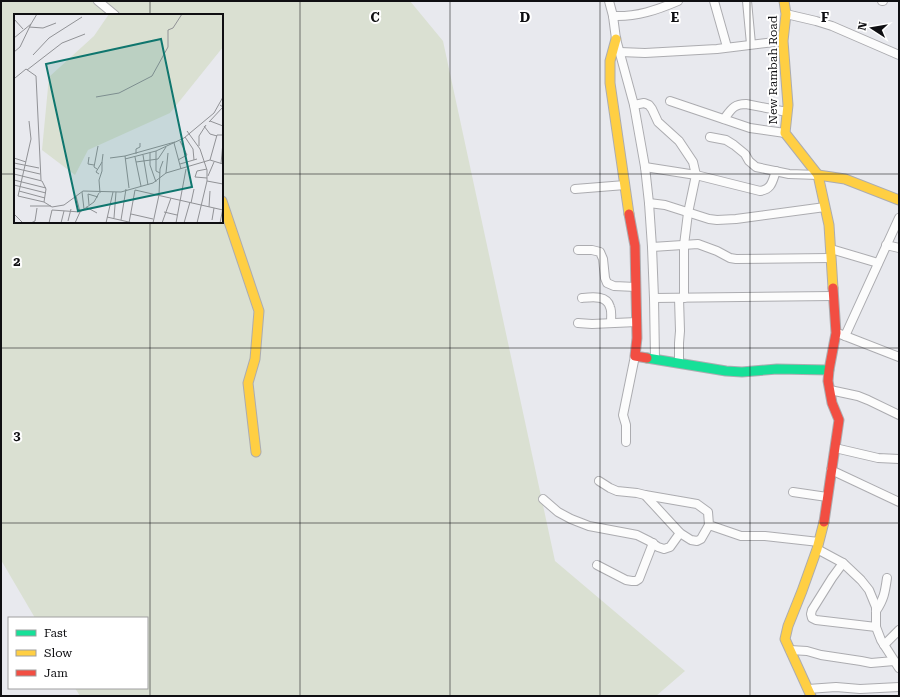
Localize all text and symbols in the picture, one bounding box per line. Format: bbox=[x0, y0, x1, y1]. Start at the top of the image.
north arrow bbox=[852, 8, 892, 48]
text: C bbox=[370, 10, 380, 25]
text: D bbox=[520, 10, 530, 25]
text: E bbox=[671, 10, 679, 25]
text: F bbox=[821, 10, 829, 25]
inset map bbox=[14, 14, 223, 223]
street label: New Rambah Road bbox=[766, 15, 780, 124]
text: N bbox=[855, 20, 870, 32]
text: 2 bbox=[13, 254, 21, 269]
text: 3 bbox=[13, 428, 21, 443]
legend bbox=[8, 617, 148, 689]
text: Fast bbox=[44, 626, 68, 640]
text: Slow bbox=[44, 646, 72, 660]
text: Jam bbox=[44, 666, 68, 680]

